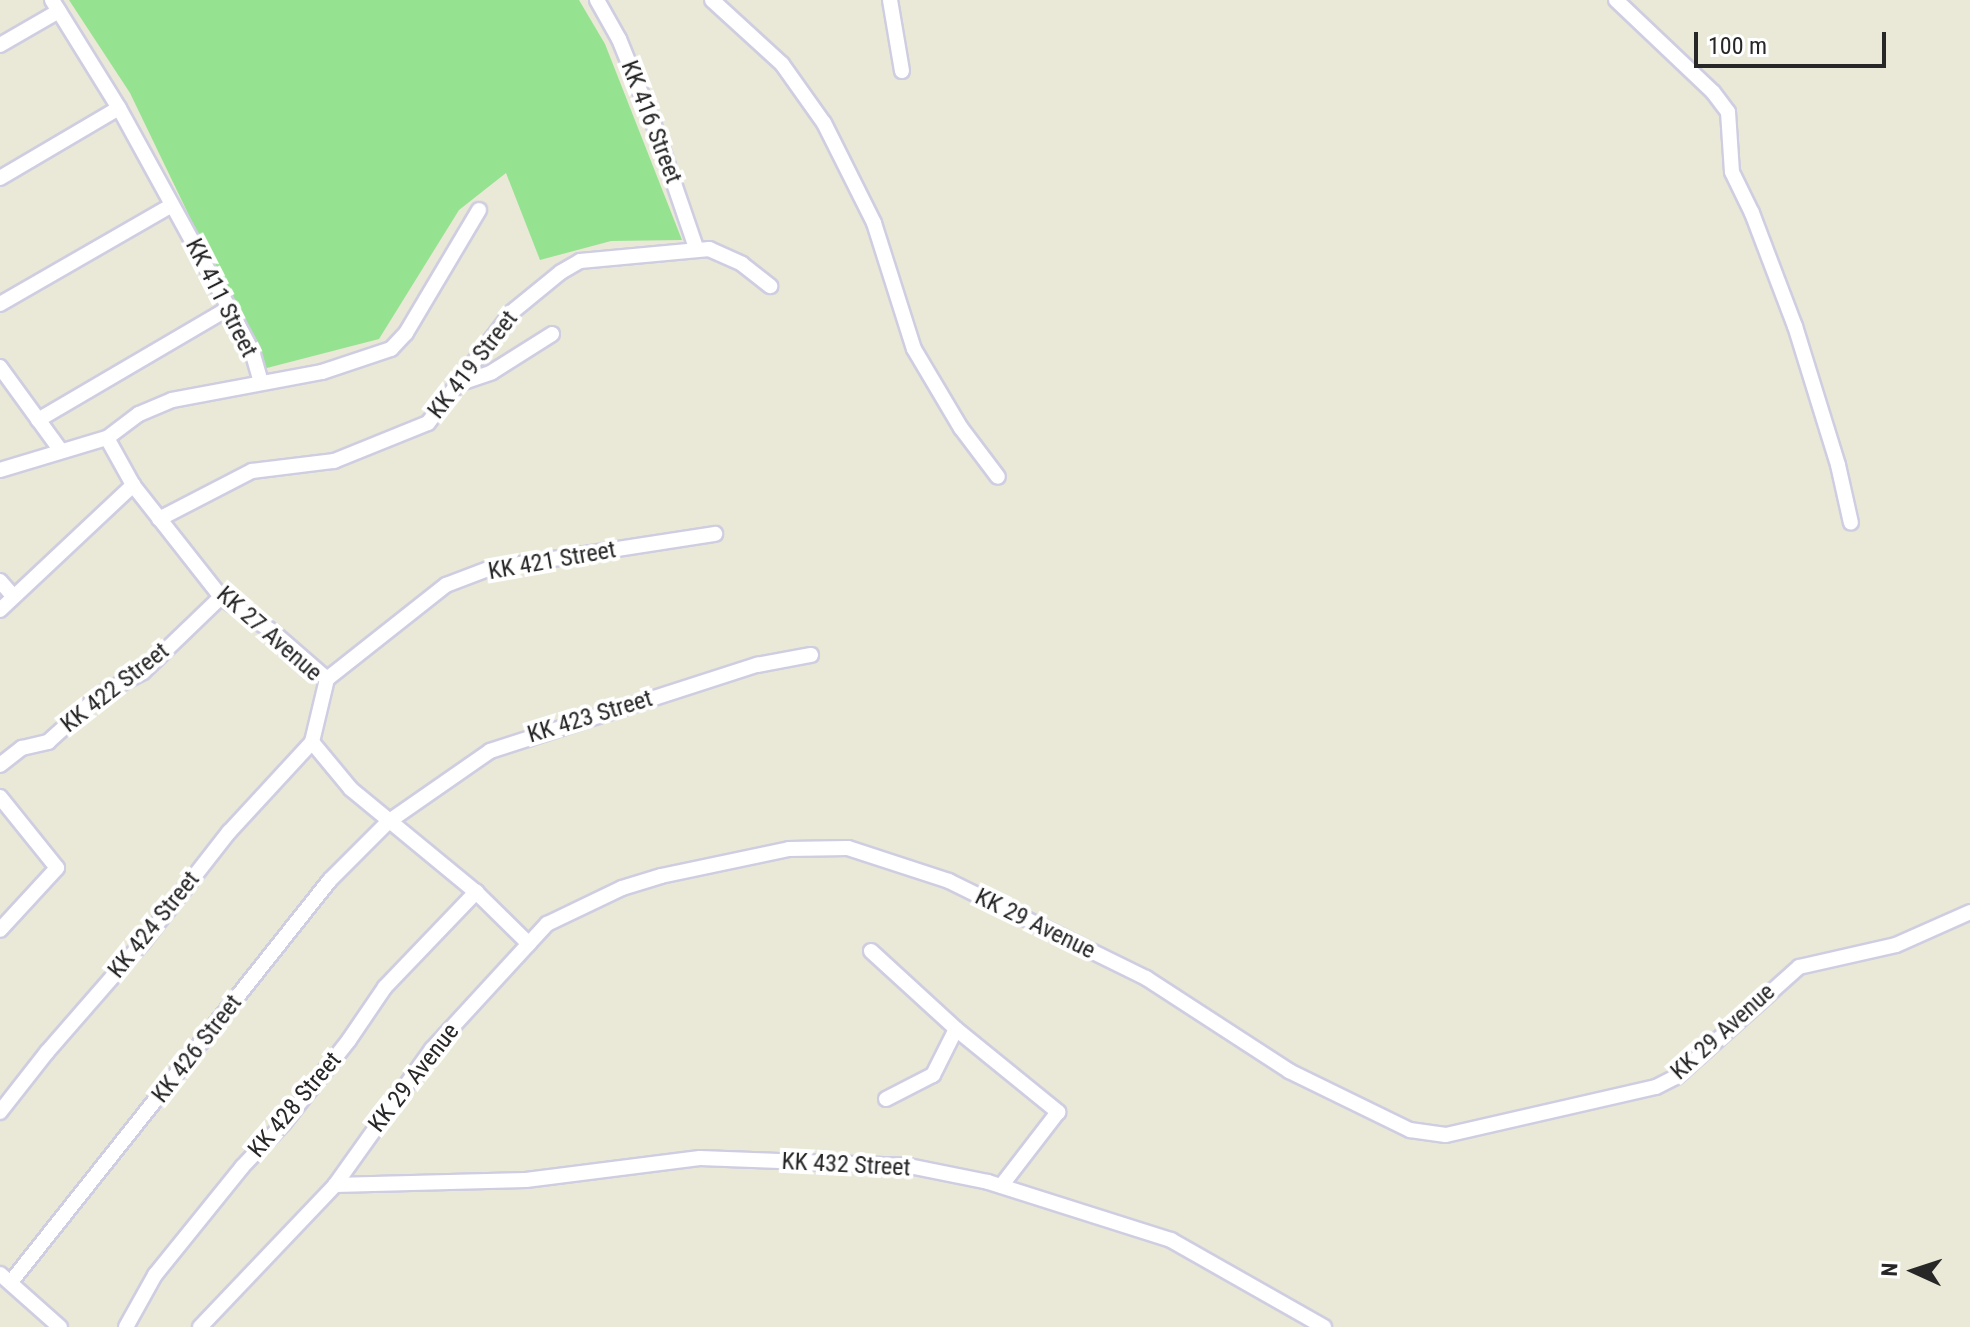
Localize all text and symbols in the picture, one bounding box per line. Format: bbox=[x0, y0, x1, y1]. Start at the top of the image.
scale bar bbox=[1698, 16, 1890, 66]
text: 100 m bbox=[1708, 32, 1767, 60]
street label: KK 416 Street bbox=[614, 57, 688, 187]
street label: KK 411 Street bbox=[179, 234, 263, 362]
street label: KK 419 Street bbox=[422, 305, 524, 425]
street label: KK 421 Street bbox=[486, 536, 618, 586]
street label: KK 27 Avenue bbox=[211, 580, 327, 688]
street label: KK 422 Street bbox=[55, 637, 175, 739]
street label: KK 423 Street bbox=[524, 684, 656, 750]
street label: KK 424 Street bbox=[102, 866, 206, 984]
street label: KK 29 Avenue bbox=[970, 883, 1100, 965]
street label: KK 29 Avenue bbox=[1665, 978, 1781, 1086]
street label: KK 426 Street bbox=[146, 989, 248, 1109]
street label: KK 29 Avenue bbox=[363, 1018, 465, 1138]
street label: KK 428 Street bbox=[243, 1046, 347, 1164]
street label: KK 432 Street bbox=[781, 1147, 911, 1183]
north arrow bbox=[1874, 1231, 1954, 1311]
text: N bbox=[1877, 1262, 1902, 1277]

